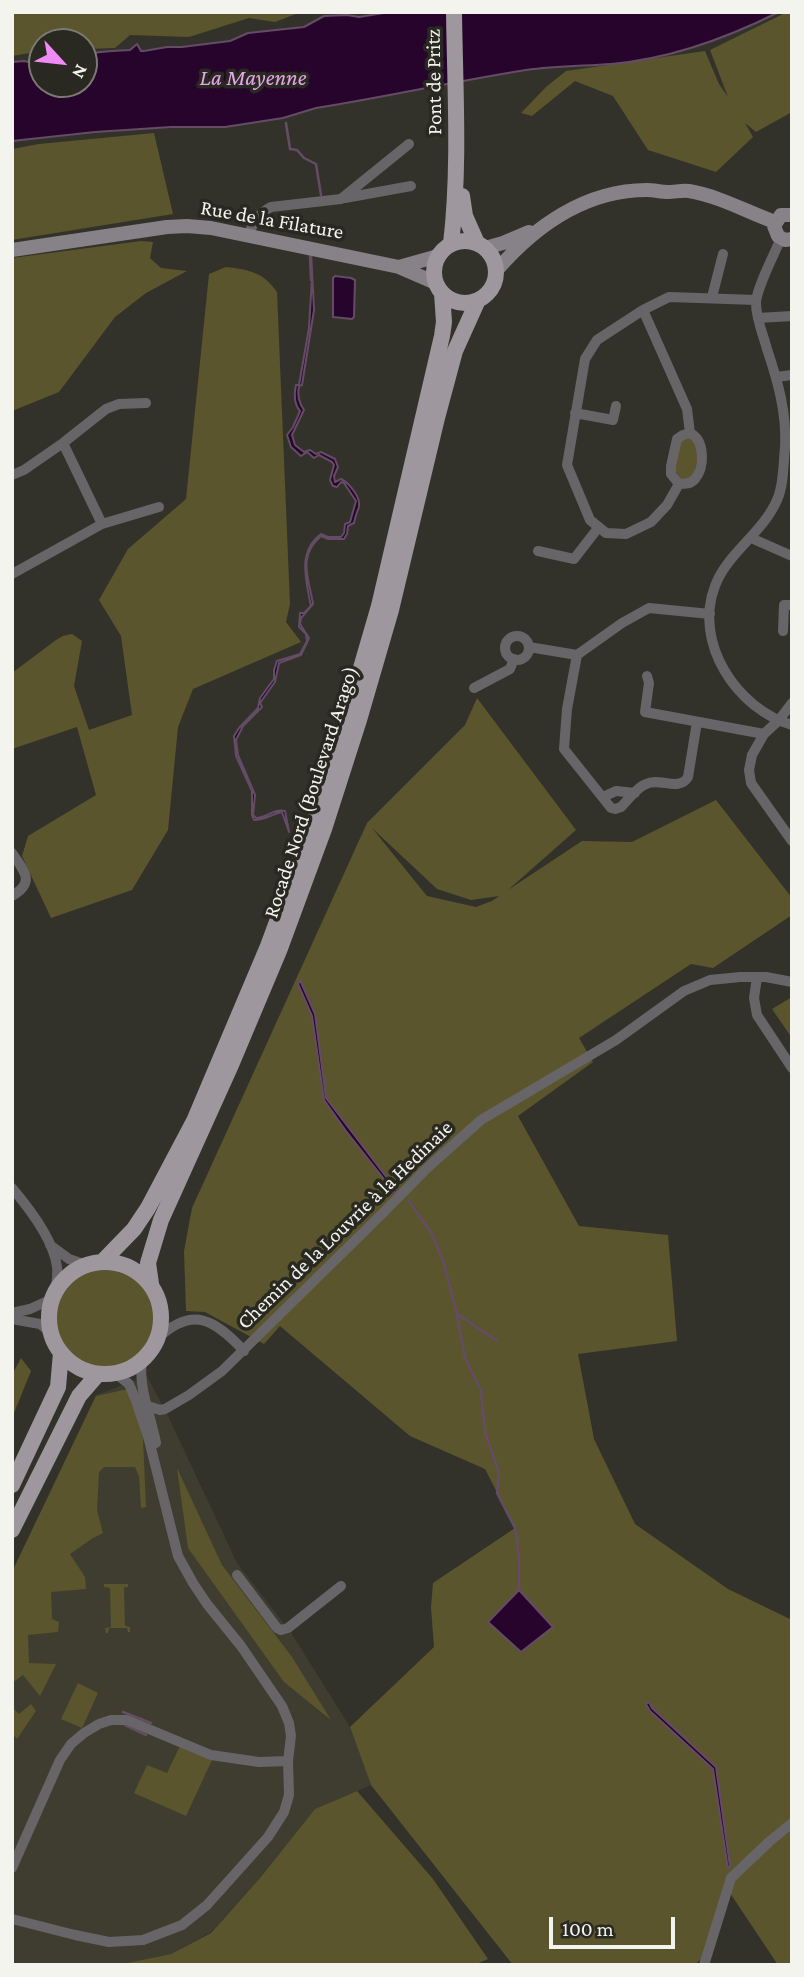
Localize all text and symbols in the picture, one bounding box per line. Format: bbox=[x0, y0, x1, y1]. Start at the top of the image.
north arrow bbox=[28, 28, 98, 98]
street label: Pont de Pritz bbox=[420, 29, 448, 135]
text: N bbox=[68, 61, 93, 82]
water label: La Mayenne bbox=[200, 64, 306, 92]
street label: Rue de la Filature bbox=[199, 195, 345, 245]
street label: Rocade Nord (Boulevard Arago) bbox=[258, 663, 364, 921]
street label: Chemin de la Louvrie à la Hedinaie bbox=[232, 1115, 458, 1335]
scale bar bbox=[552, 1904, 678, 1948]
text: 100 m bbox=[562, 1917, 614, 1941]

